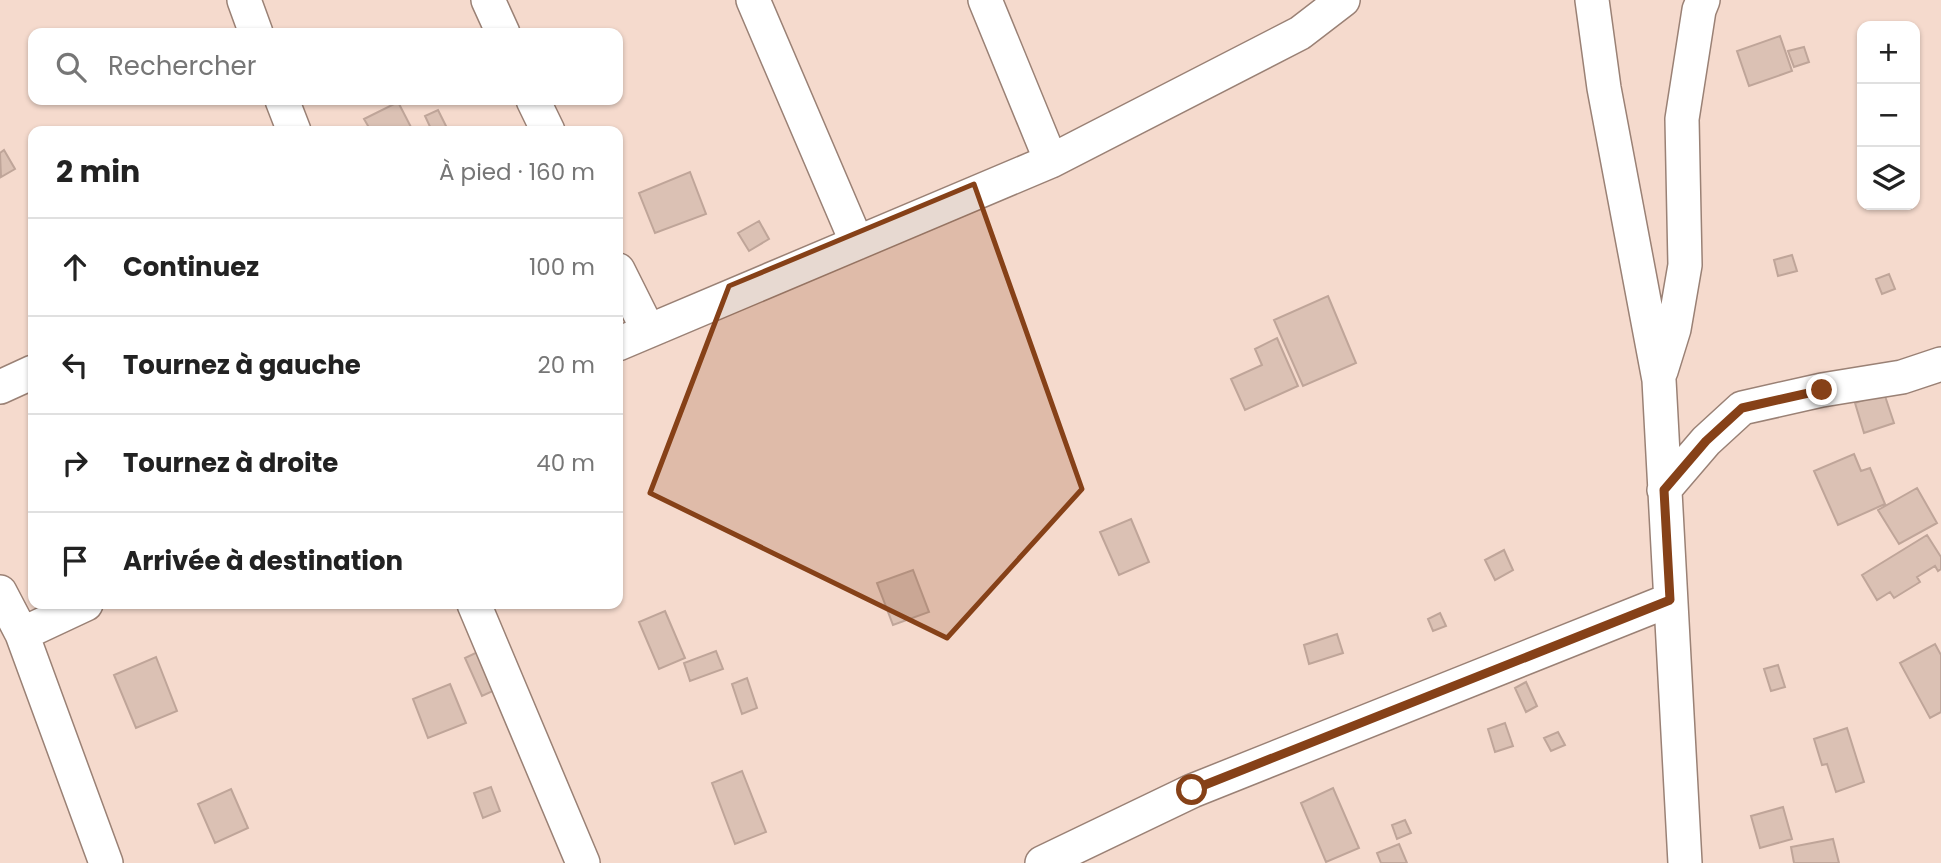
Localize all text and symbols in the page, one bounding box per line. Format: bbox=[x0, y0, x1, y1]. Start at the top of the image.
map controls bbox=[1857, 21, 1920, 210]
button: + bbox=[1857, 21, 1920, 84]
search box bbox=[28, 28, 623, 105]
icon: search bbox=[52, 48, 90, 86]
text: Rechercher bbox=[108, 48, 256, 84]
button: − bbox=[1857, 84, 1920, 147]
button: layers bbox=[1857, 147, 1920, 210]
text: 2 min bbox=[56, 150, 140, 193]
text: À pied · 160 m bbox=[439, 156, 595, 188]
icon: ahead bbox=[56, 248, 94, 286]
text: Continuez bbox=[123, 249, 259, 285]
text: 100 m bbox=[529, 251, 595, 283]
icon: left bbox=[56, 346, 94, 384]
text: Tournez à gauche bbox=[123, 347, 361, 383]
text: 20 m bbox=[537, 349, 595, 381]
route end bbox=[1806, 374, 1837, 405]
icon: right bbox=[56, 444, 94, 482]
text: Tournez à droite bbox=[123, 445, 338, 481]
text: 40 m bbox=[536, 447, 595, 479]
icon: arrive bbox=[56, 542, 94, 580]
text: Arrivée à destination bbox=[123, 543, 403, 579]
route start bbox=[1176, 774, 1207, 805]

